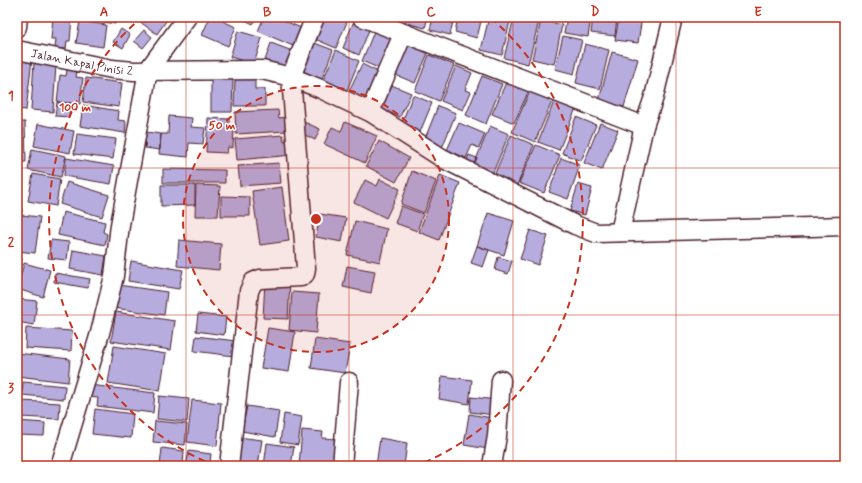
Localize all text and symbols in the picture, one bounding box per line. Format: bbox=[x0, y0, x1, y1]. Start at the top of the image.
text: A bbox=[100, 4, 108, 21]
text: B bbox=[263, 4, 272, 21]
text: C bbox=[426, 4, 436, 21]
text: D bbox=[591, 4, 600, 21]
text: E bbox=[754, 4, 762, 21]
street label: Jalan Kapal Pinisi 2 bbox=[29, 46, 133, 80]
text: 1 bbox=[8, 88, 14, 105]
text: 100 m bbox=[59, 100, 92, 116]
text: 50 m bbox=[209, 118, 236, 134]
centre of rings bbox=[309, 212, 323, 226]
text: 2 bbox=[8, 234, 15, 251]
text: 3 bbox=[8, 380, 14, 397]

